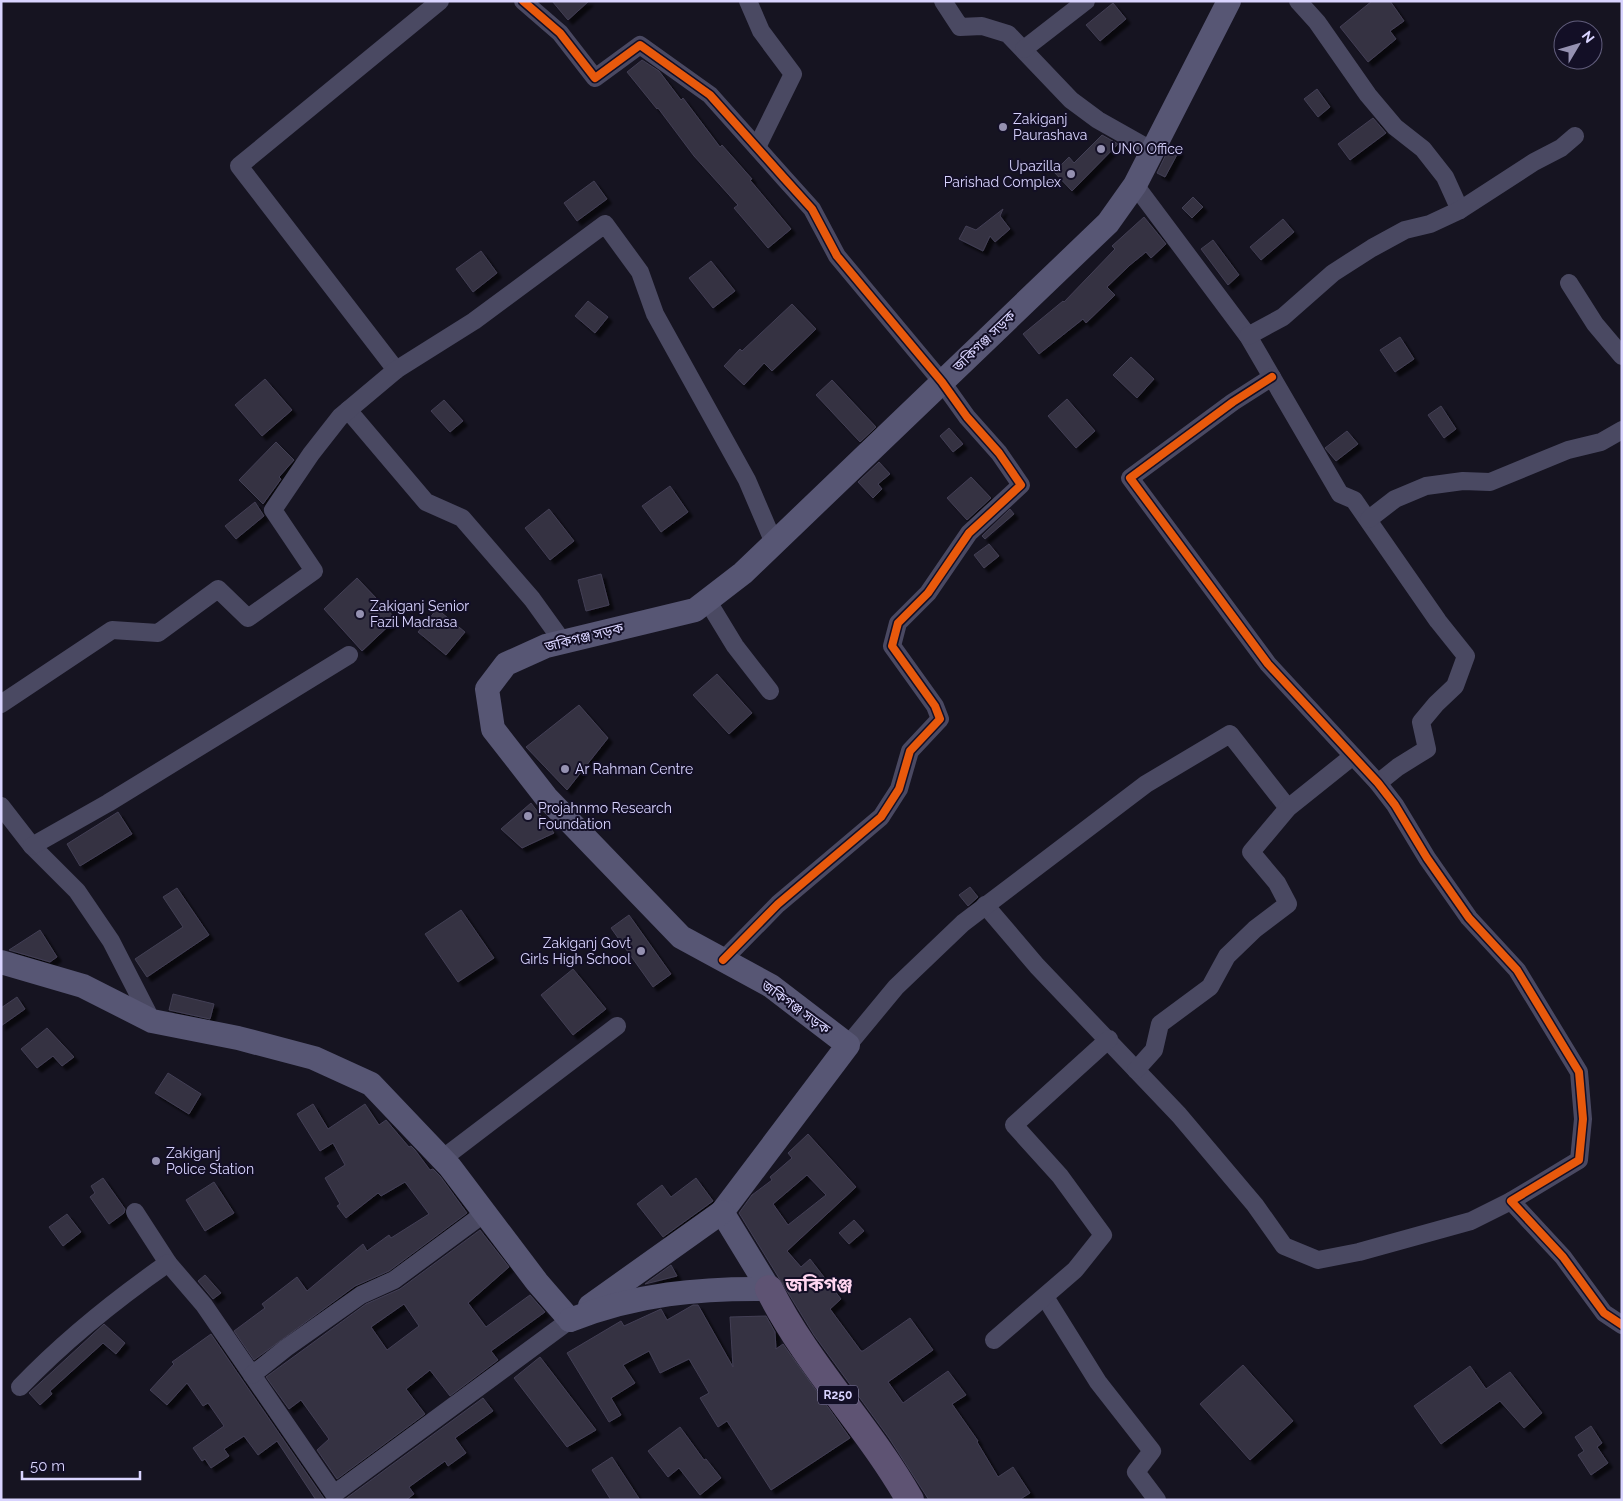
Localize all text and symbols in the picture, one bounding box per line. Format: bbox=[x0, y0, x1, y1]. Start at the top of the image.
north arrow bbox=[1553, 20, 1603, 70]
text: N bbox=[1579, 28, 1598, 46]
place label: Zakiganj Paurashava bbox=[1013, 111, 1087, 143]
marker: Zakiganj Paurashava bbox=[997, 121, 1009, 133]
place label: UNO Office bbox=[1111, 141, 1183, 157]
marker: UNO Office bbox=[1095, 143, 1107, 155]
place label: Upazilla Parishad Complex bbox=[944, 158, 1061, 190]
marker: Upazilla Parishad Complex bbox=[1065, 168, 1077, 180]
street label: জকিগঞ্জ সড়ক bbox=[949, 307, 1019, 375]
place label: Zakiganj Senior Fazil Madrasa bbox=[370, 598, 469, 630]
marker: Zakiganj Senior Fazil Madrasa bbox=[354, 608, 366, 620]
street label: জকিগঞ্জ সড়ক bbox=[542, 619, 626, 655]
place label: Ar Rahman Centre bbox=[575, 761, 693, 777]
marker: Ar Rahman Centre bbox=[559, 763, 571, 775]
place label: Projahnmo Research Foundation bbox=[538, 800, 672, 832]
marker: Projahnmo Research Foundation bbox=[522, 810, 534, 822]
place label: Zakiganj Govt Girls High School bbox=[520, 935, 631, 967]
marker: Zakiganj Govt Girls High School bbox=[635, 945, 647, 957]
street label: জকিগঞ্জ সড়ক bbox=[758, 976, 834, 1038]
place label: Zakiganj Police Station bbox=[166, 1145, 254, 1177]
marker: Zakiganj Police Station bbox=[150, 1155, 162, 1167]
district label: জকিগঞ্জ bbox=[784, 1273, 853, 1295]
road number: R250 bbox=[818, 1386, 858, 1404]
scale bar bbox=[22, 1448, 140, 1480]
text: 50 m bbox=[30, 1457, 65, 1475]

